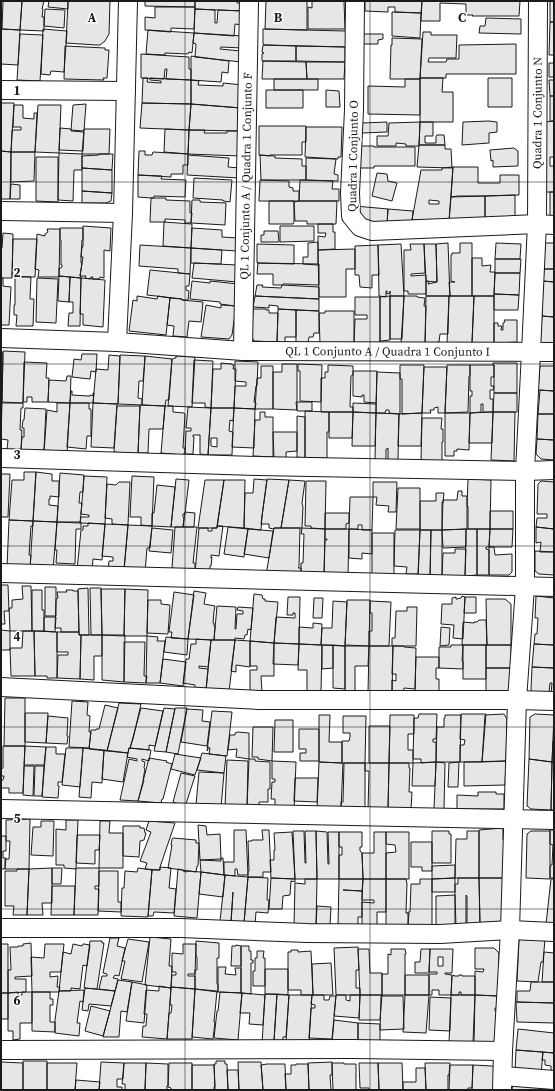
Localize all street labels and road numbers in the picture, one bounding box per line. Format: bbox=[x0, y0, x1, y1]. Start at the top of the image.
street label: Quadra 1 Conjunto N bbox=[529, 57, 546, 169]
street label: QL 1 Conjunto A / Quadra 1 Conjunto F bbox=[236, 72, 256, 280]
street label: Quadra 1 Conjunto O bbox=[344, 100, 362, 212]
street label: QL 1 Conjunto A / Quadra 1 Conjunto I bbox=[285, 343, 490, 360]

